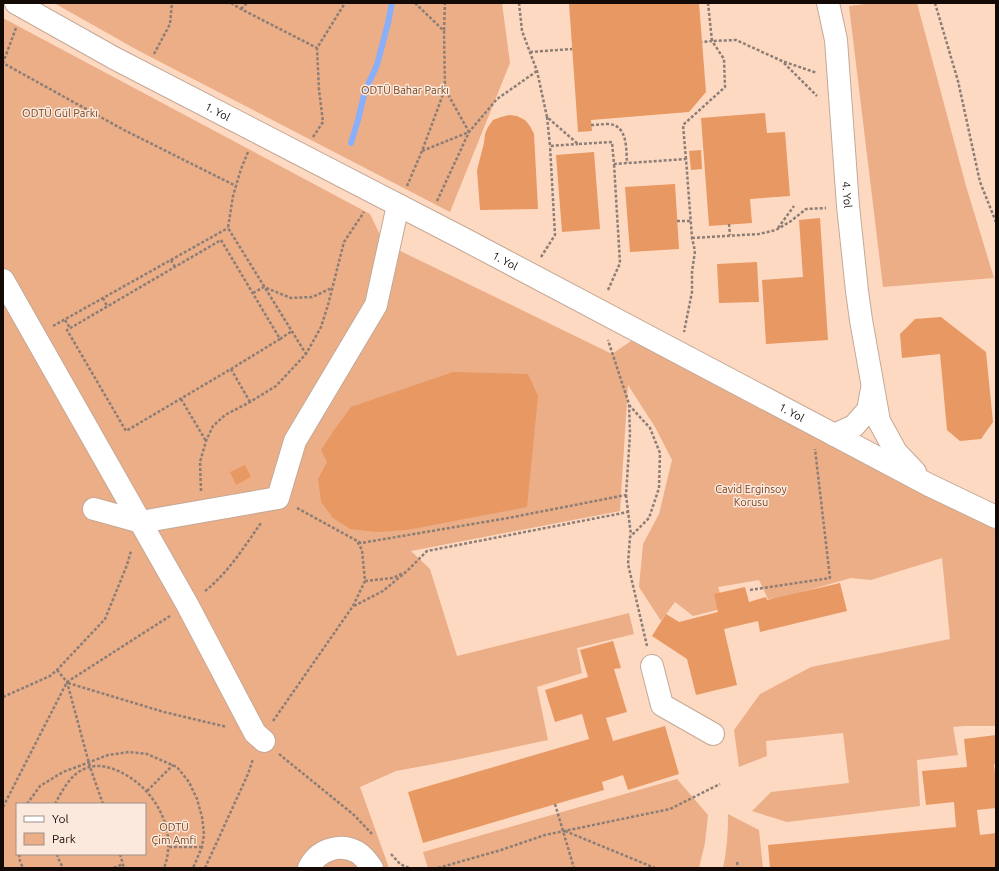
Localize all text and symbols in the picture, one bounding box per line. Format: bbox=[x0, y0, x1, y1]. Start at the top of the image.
park label: ODTÜ Bahar Parkı bbox=[361, 84, 449, 96]
street label: 1. Yol bbox=[203, 100, 232, 123]
park label: ODTÜ Gül Parkı bbox=[22, 107, 98, 119]
street label: 4. Yol bbox=[840, 181, 854, 209]
street label: 1. Yol bbox=[491, 249, 520, 272]
street label: 1. Yol bbox=[777, 401, 806, 424]
park label: Cavid Erginsoy Korusu bbox=[715, 483, 787, 508]
legend bbox=[16, 803, 146, 855]
text: Yol bbox=[52, 812, 69, 825]
park label: ODTÜ Çim Amfi bbox=[152, 821, 197, 846]
text: Park bbox=[52, 832, 76, 845]

